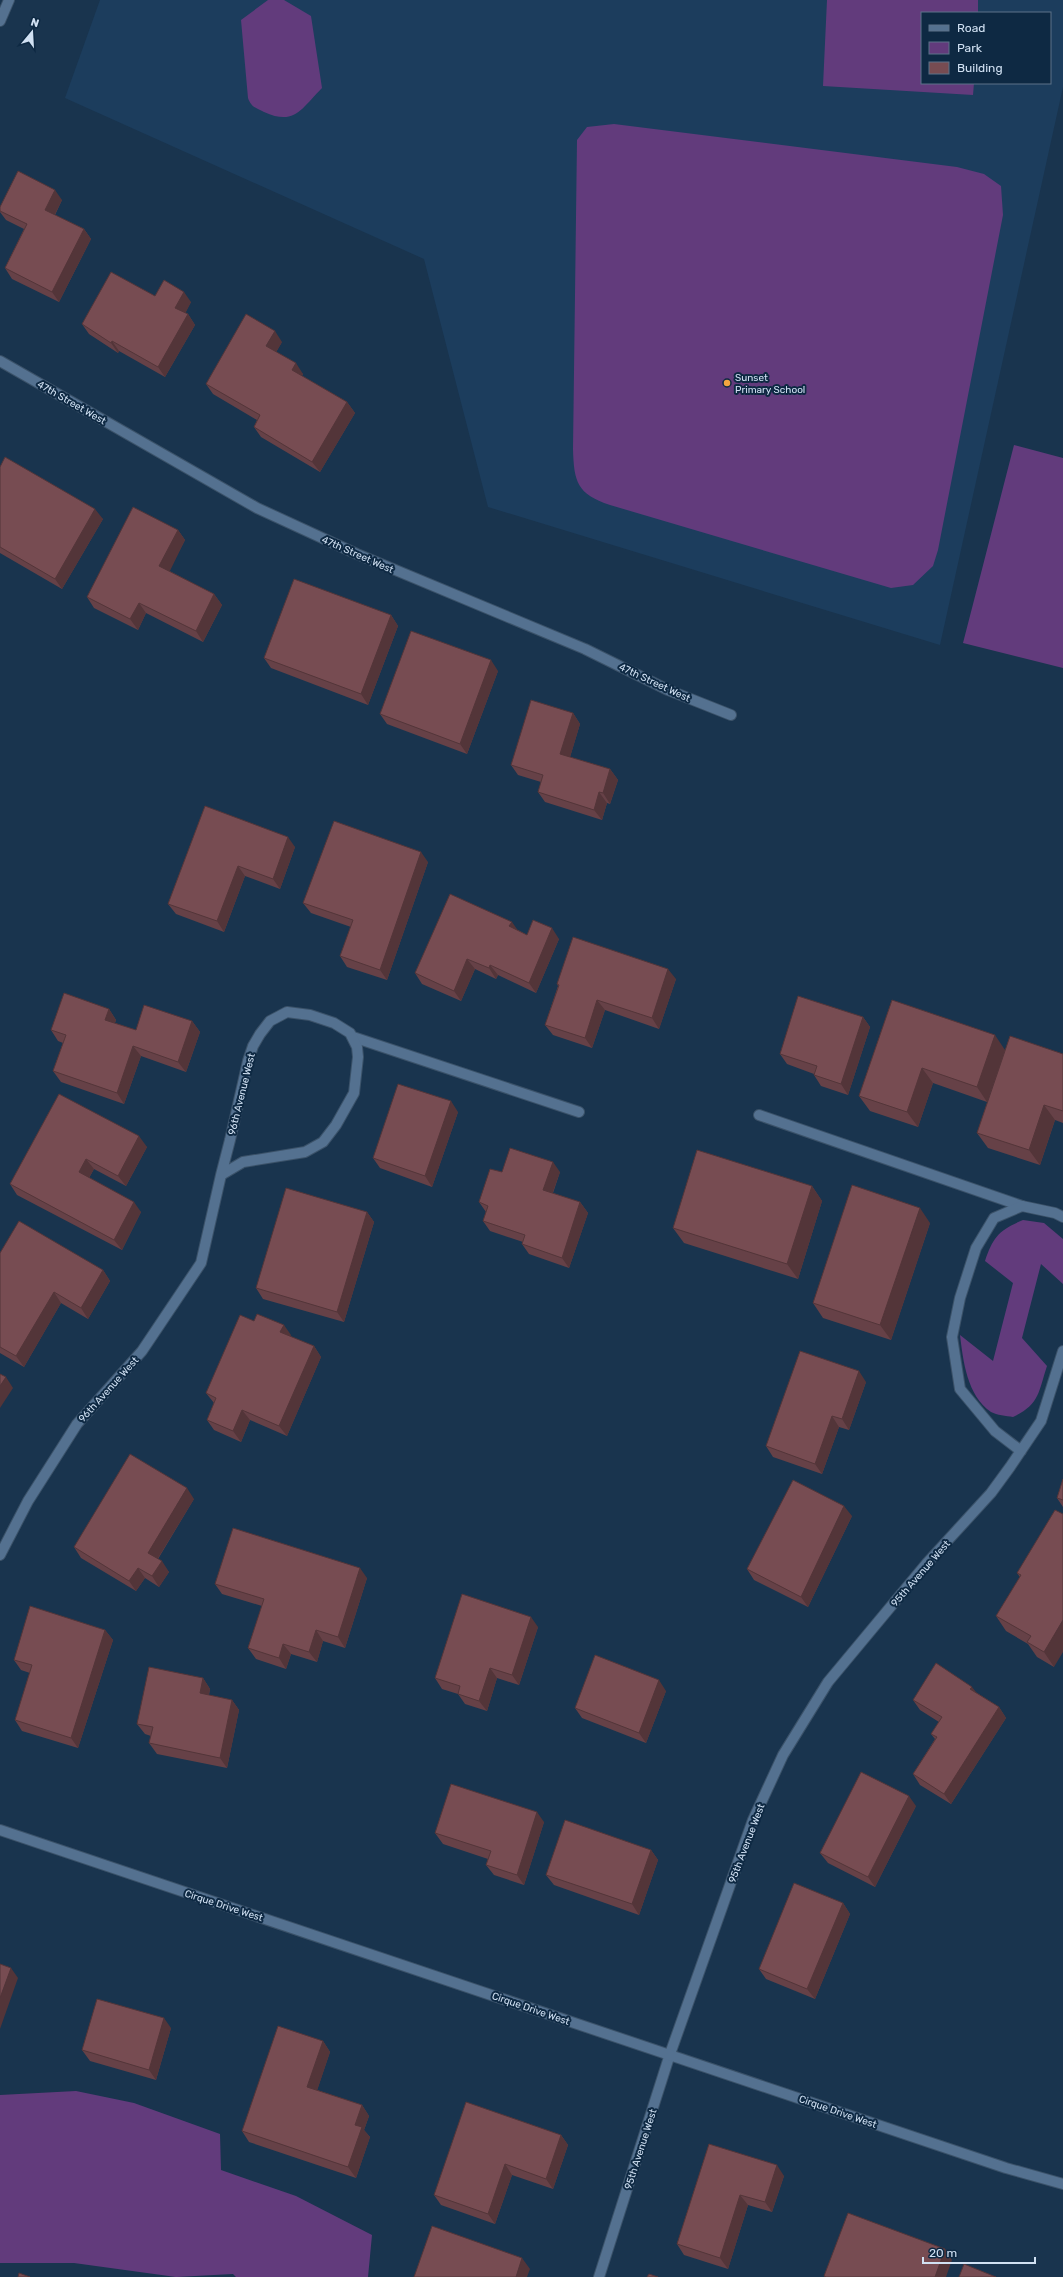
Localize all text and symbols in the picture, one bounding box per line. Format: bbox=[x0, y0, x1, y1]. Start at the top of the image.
north arrow bbox=[12, 12, 52, 52]
legend bbox=[921, 12, 1051, 84]
text: N bbox=[29, 16, 41, 30]
text: Road bbox=[957, 21, 985, 35]
text: Park bbox=[957, 41, 983, 55]
text: Building bbox=[957, 61, 1003, 75]
place label: Sunset Primary School bbox=[735, 372, 805, 396]
street label: 47th Street West bbox=[35, 378, 108, 427]
marker: Sunset Primary School bbox=[722, 378, 732, 388]
street label: 47th Street West bbox=[320, 534, 395, 576]
street label: 47th Street West bbox=[617, 661, 692, 705]
street label: 96th Avenue West bbox=[226, 1052, 258, 1136]
street label: 96th Avenue West bbox=[76, 1354, 141, 1425]
street label: 95th Avenue West bbox=[889, 1538, 953, 1609]
street label: 95th Avenue West bbox=[726, 1802, 768, 1885]
street label: Cirque Drive West bbox=[183, 1888, 264, 1924]
street label: Cirque Drive West bbox=[490, 1990, 571, 2028]
street label: Cirque Drive West bbox=[797, 2093, 878, 2131]
street label: 95th Avenue West bbox=[622, 2108, 660, 2191]
scale bar bbox=[923, 2239, 1035, 2265]
text: 20 m bbox=[929, 2246, 957, 2260]

